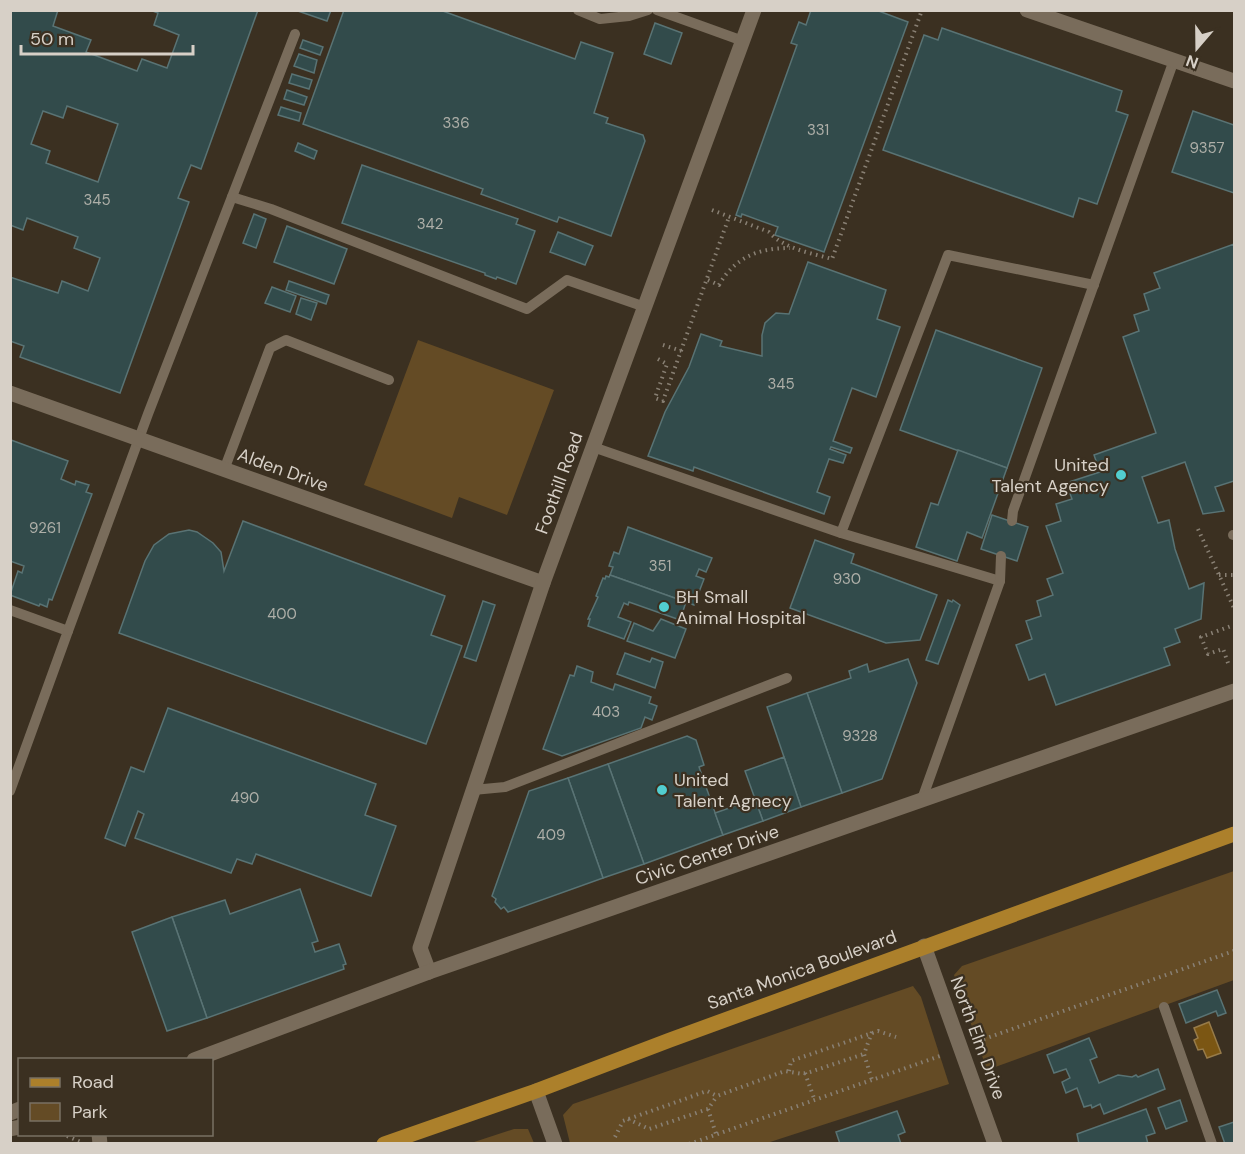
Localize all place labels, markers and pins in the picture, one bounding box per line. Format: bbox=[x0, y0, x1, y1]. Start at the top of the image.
place label: United Talent Agency bbox=[992, 453, 1109, 498]
marker: United Talent Agency bbox=[1114, 468, 1128, 482]
place label: BH Small Animal Hospital bbox=[676, 585, 806, 630]
marker: BH Small Animal Hospital bbox=[657, 600, 671, 614]
place label: United Talent Agnecy bbox=[674, 768, 792, 813]
marker: United Talent Agnecy bbox=[655, 783, 669, 797]

